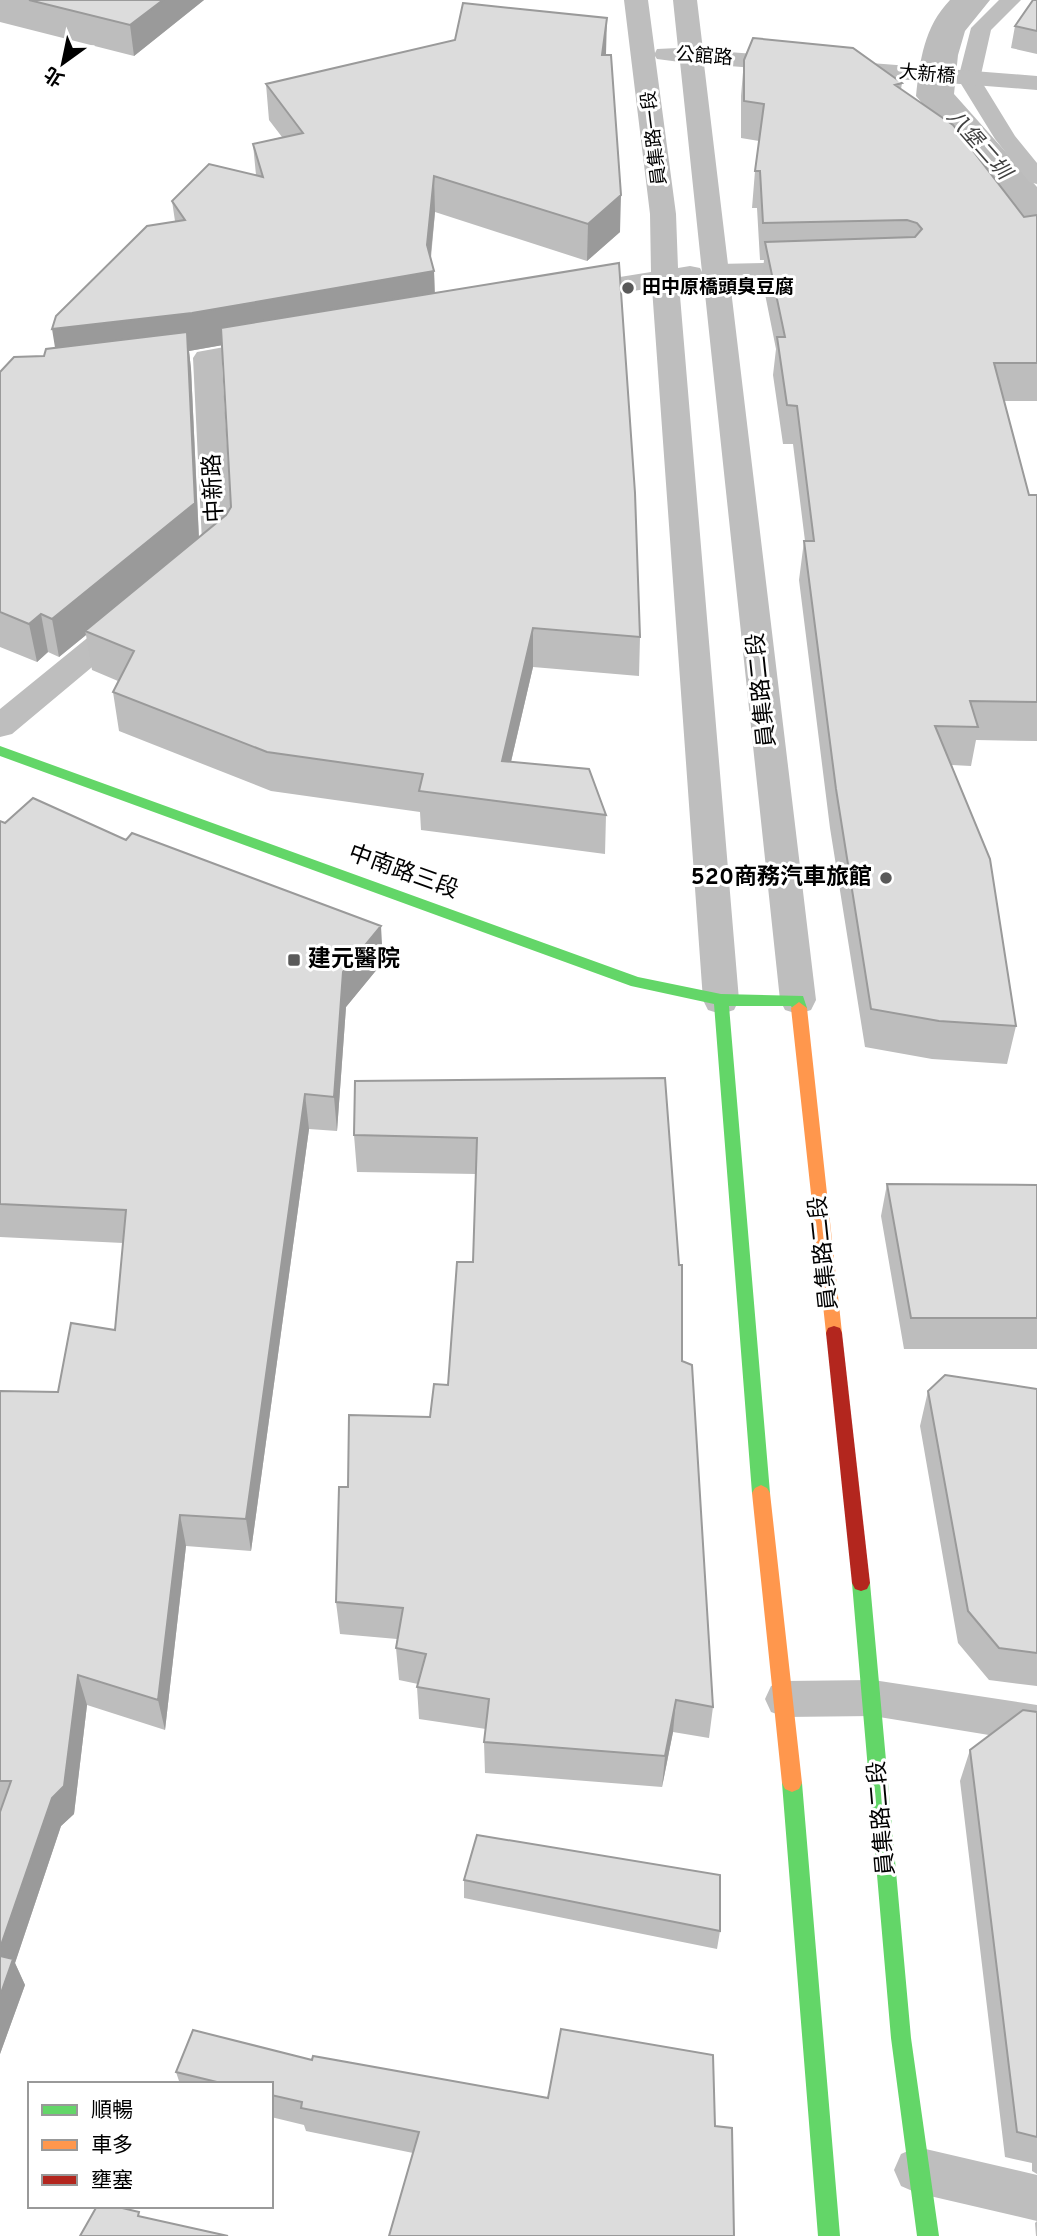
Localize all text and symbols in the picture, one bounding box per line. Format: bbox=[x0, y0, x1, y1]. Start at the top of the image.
north arrow bbox=[28, 28, 98, 98]
street label: 公館路 bbox=[675, 43, 733, 71]
text: 北 bbox=[40, 60, 69, 91]
street label: 大新橋 bbox=[898, 61, 956, 89]
street label: 員集路一段 bbox=[637, 89, 673, 187]
water label: 八堡二圳 bbox=[940, 104, 1018, 188]
place label: 田中原橋頭臭豆腐 bbox=[642, 276, 794, 300]
marker: 田中原橋頭臭豆腐 bbox=[620, 280, 636, 296]
street label: 中新路 bbox=[199, 453, 231, 523]
street label: 員集路二段 bbox=[743, 631, 783, 749]
street label: 中南路三段 bbox=[344, 840, 462, 906]
place label: 520商務汽車旅館 bbox=[691, 864, 872, 893]
marker: 520商務汽車旅館 bbox=[878, 870, 894, 886]
place label: 建元醫院 bbox=[308, 946, 400, 975]
marker: 建元醫院 bbox=[286, 952, 302, 968]
street label: 員集路二段 bbox=[805, 1194, 845, 1312]
street label: 員集路二段 bbox=[864, 1759, 902, 1877]
legend bbox=[28, 2082, 273, 2208]
text: 順暢 bbox=[91, 2098, 133, 2125]
text: 車多 bbox=[91, 2133, 133, 2160]
text: 壅塞 bbox=[91, 2168, 133, 2195]

